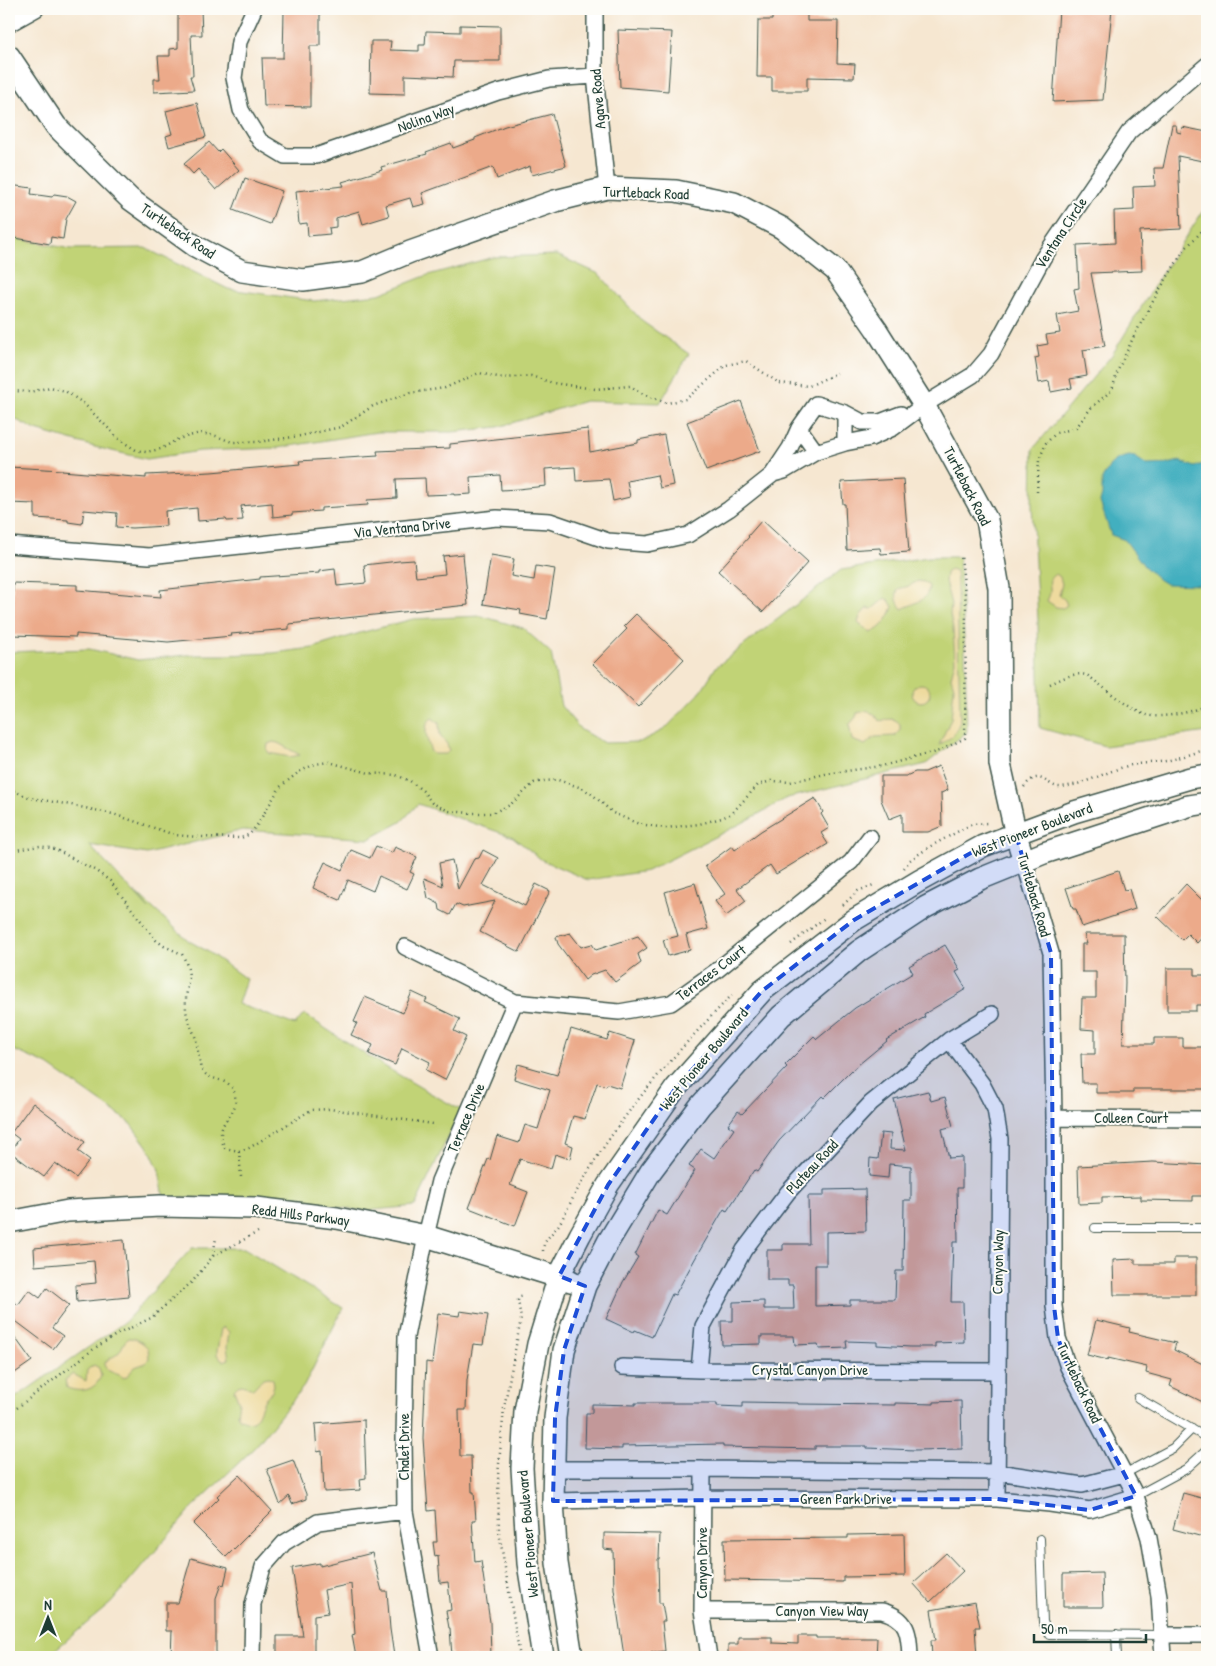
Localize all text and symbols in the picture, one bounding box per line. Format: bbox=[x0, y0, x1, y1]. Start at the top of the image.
street label: Agave Road bbox=[584, 68, 611, 130]
street label: Nolina Way bbox=[395, 98, 457, 137]
street label: Turtleback Road bbox=[603, 181, 690, 205]
street label: Ventana Circle bbox=[1030, 193, 1092, 273]
street label: Turtleback Road bbox=[137, 198, 220, 263]
street label: Turtleback Road bbox=[939, 443, 996, 529]
street label: Via Ventana Drive bbox=[352, 512, 452, 543]
street label: West Pioneer Boulevard bbox=[969, 797, 1095, 862]
street label: Turtleback Road bbox=[1013, 851, 1056, 939]
street label: Terraces Court bbox=[671, 939, 751, 1006]
street label: West Pioneer Boulevard bbox=[655, 1003, 753, 1114]
street label: Terrace Drive bbox=[441, 1080, 490, 1156]
street label: Colleen Court bbox=[1094, 1107, 1169, 1128]
street label: Plateau Road bbox=[781, 1134, 843, 1199]
street label: Redd Hills Parkway bbox=[251, 1198, 351, 1231]
street label: Canyon Way bbox=[986, 1229, 1009, 1295]
street label: Turtleback Road bbox=[1052, 1339, 1107, 1426]
street label: Crystal Canyon Drive bbox=[752, 1359, 868, 1380]
street label: Chalet Drive bbox=[393, 1413, 414, 1481]
street label: West Pioneer Boulevard bbox=[511, 1470, 544, 1598]
street label: Green Park Drive bbox=[800, 1488, 892, 1509]
street label: Canyon Drive bbox=[691, 1527, 712, 1599]
north arrow bbox=[22, 1594, 72, 1644]
text: N bbox=[44, 1595, 52, 1614]
street label: Canyon View Way bbox=[775, 1600, 869, 1621]
scale bar bbox=[1034, 1611, 1146, 1643]
text: 50 m bbox=[1041, 1618, 1068, 1639]

